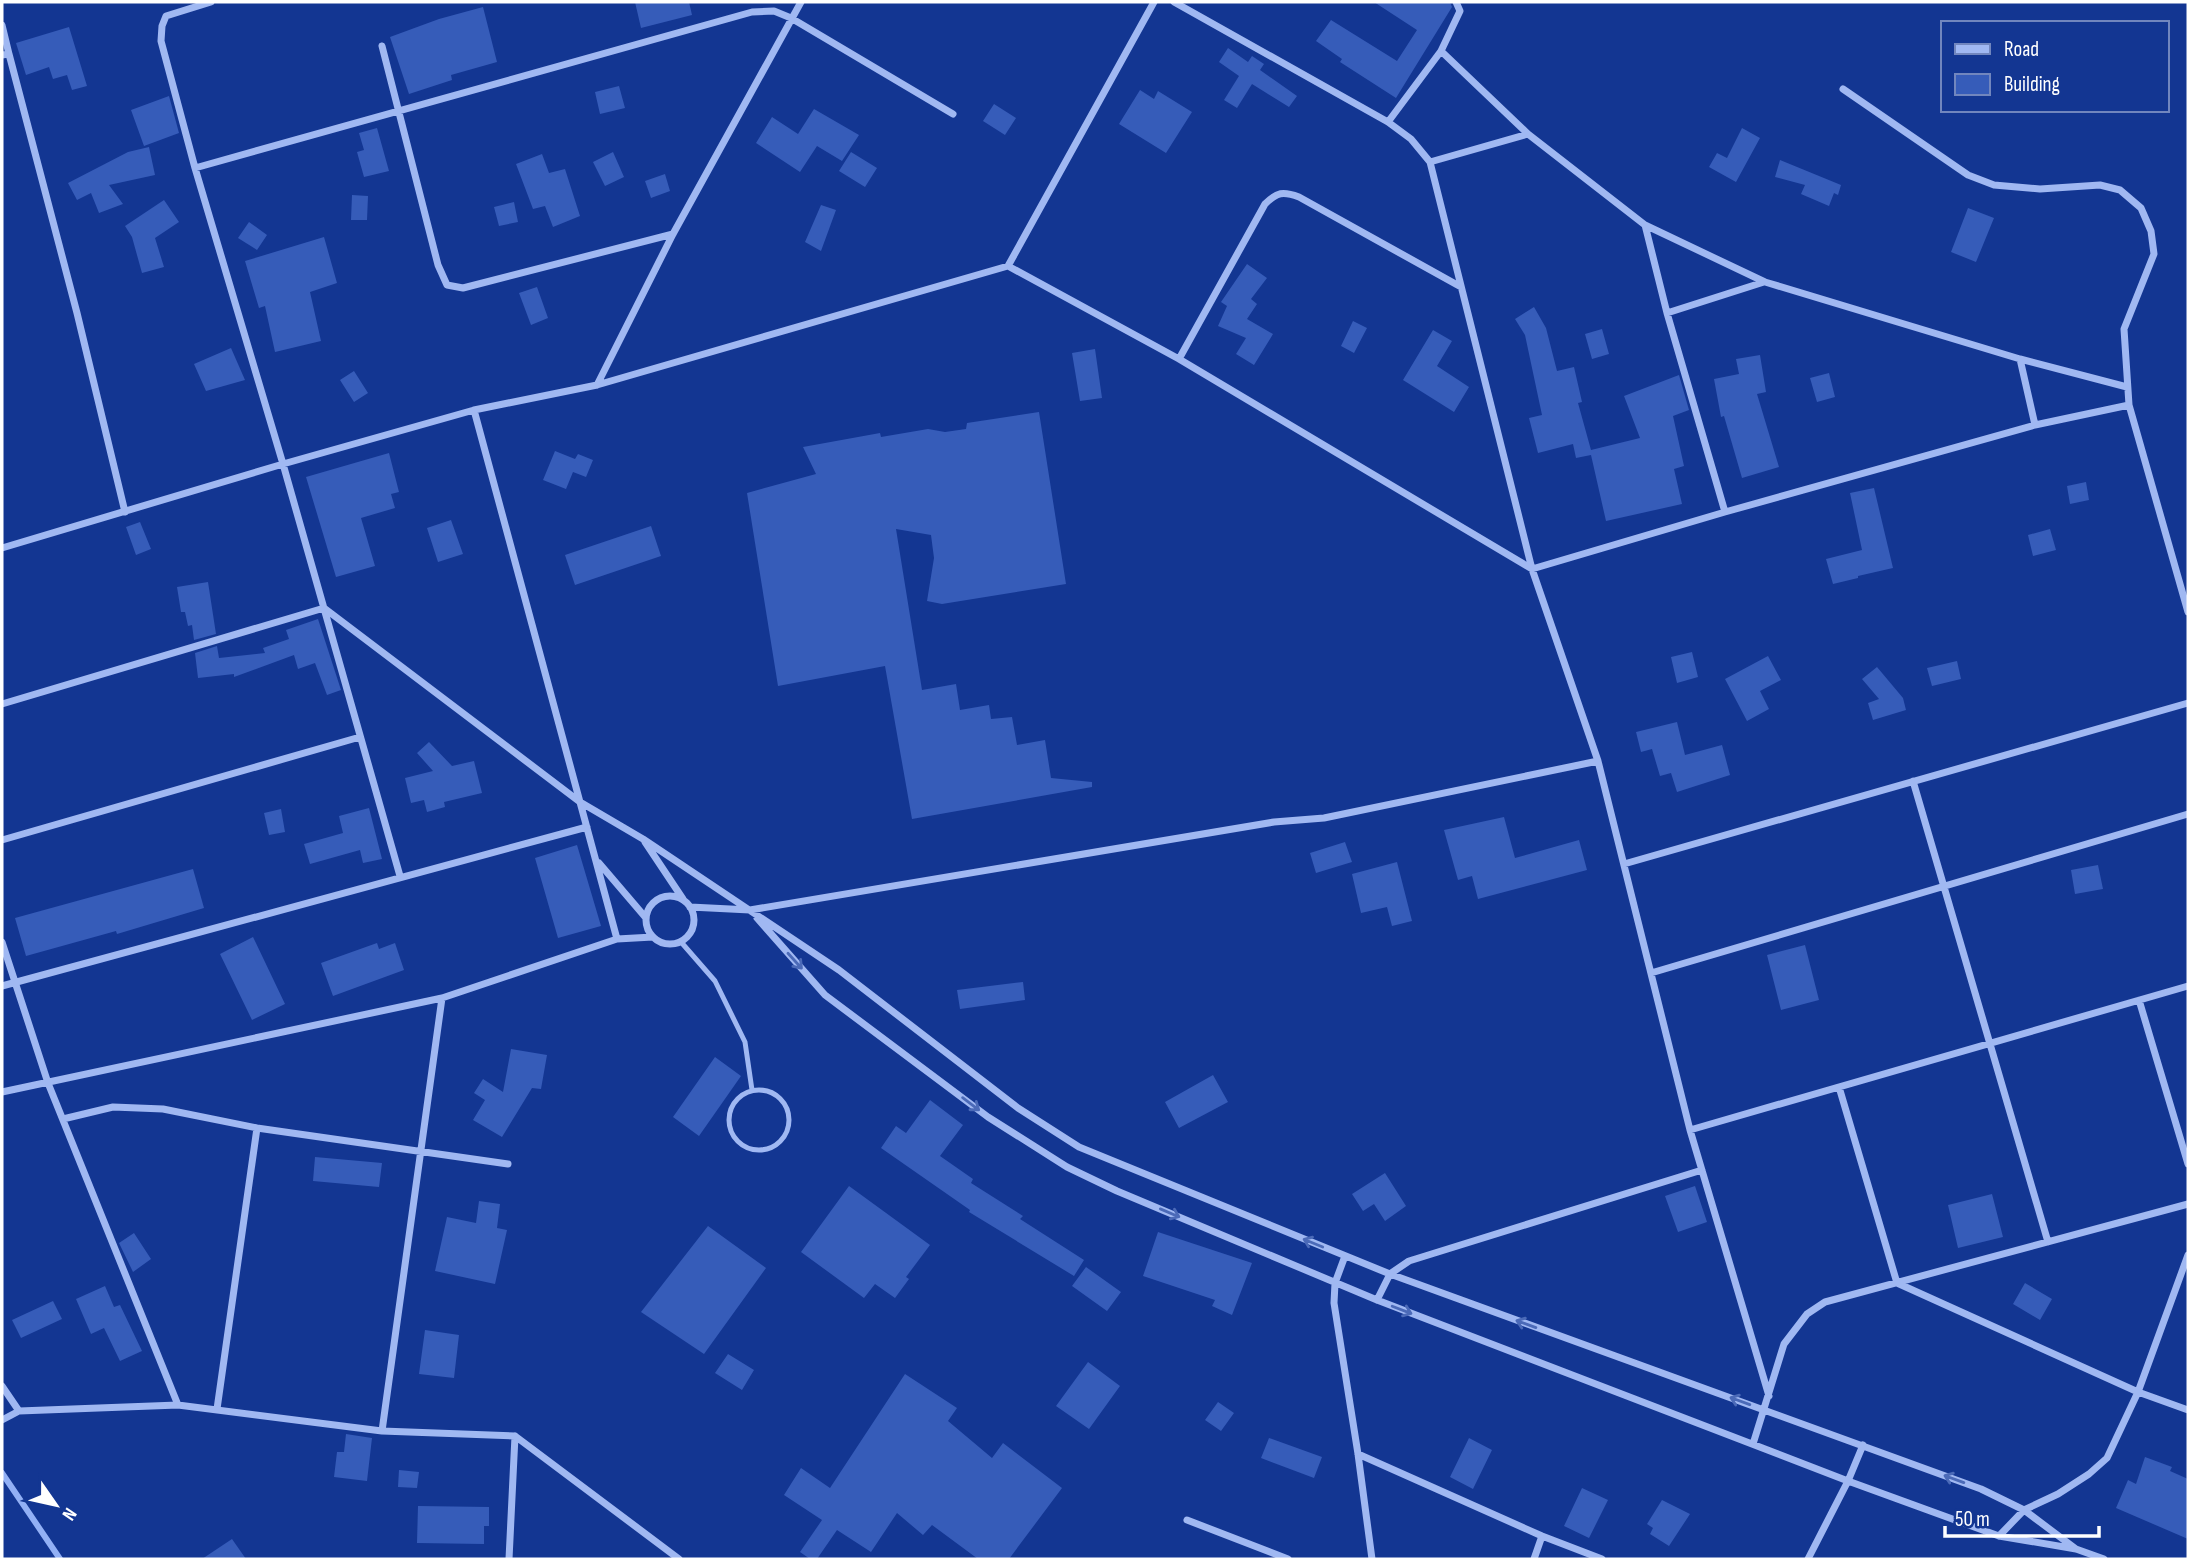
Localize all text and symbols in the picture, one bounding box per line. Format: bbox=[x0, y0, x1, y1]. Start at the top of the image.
legend bbox=[1941, 21, 2169, 112]
text: Road bbox=[2004, 37, 2039, 62]
text: Building bbox=[2004, 72, 2060, 97]
one-way arrow bbox=[787, 952, 803, 970]
one-way arrow bbox=[961, 1097, 980, 1112]
one-way arrow bbox=[1158, 1207, 1180, 1220]
one-way arrow bbox=[1303, 1236, 1325, 1249]
one-way arrow bbox=[1391, 1305, 1413, 1317]
one-way arrow bbox=[1516, 1316, 1538, 1329]
one-way arrow bbox=[1730, 1394, 1752, 1407]
north arrow bbox=[21, 1470, 91, 1540]
one-way arrow bbox=[1943, 1472, 1965, 1484]
scale bar bbox=[1945, 1494, 2099, 1538]
text: N bbox=[56, 1503, 81, 1524]
text: 50 m bbox=[1955, 1507, 1990, 1532]

